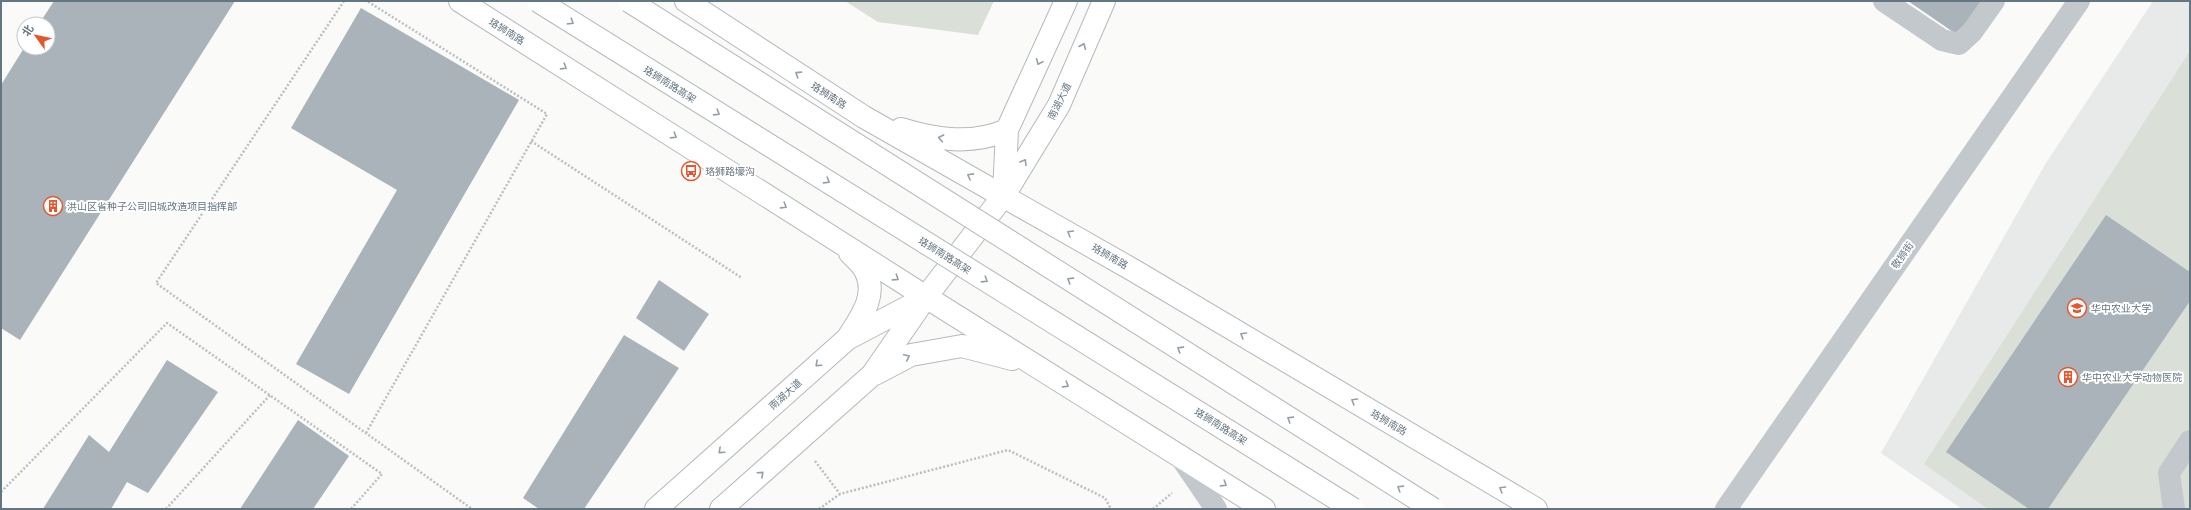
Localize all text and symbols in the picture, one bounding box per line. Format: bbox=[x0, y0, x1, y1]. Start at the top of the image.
street label: 珞狮南路 bbox=[486, 14, 528, 48]
north arrow bbox=[16, 16, 56, 56]
one-way arrow bbox=[567, 17, 574, 24]
text: 北 bbox=[18, 22, 37, 40]
one-way arrow bbox=[1079, 43, 1087, 50]
one-way arrow bbox=[1036, 58, 1044, 66]
one-way arrow bbox=[560, 62, 567, 70]
street label: 珞狮南路高架 bbox=[640, 62, 699, 107]
one-way arrow bbox=[795, 71, 802, 79]
street label: 珞狮南路 bbox=[808, 78, 850, 113]
street label: 南湖大道 bbox=[1044, 80, 1075, 122]
one-way arrow bbox=[713, 108, 720, 115]
one-way arrow bbox=[670, 132, 677, 139]
one-way arrow bbox=[938, 135, 945, 143]
one-way arrow bbox=[1020, 159, 1027, 166]
bus stop icon: 珞狮路壕沟 bbox=[680, 160, 702, 182]
place label: 珞狮路壕沟 bbox=[705, 164, 755, 179]
one-way arrow bbox=[967, 173, 974, 181]
one-way arrow bbox=[823, 177, 830, 184]
building icon: 洪山区省种子公司旧城改造项目指挥部 bbox=[42, 195, 64, 217]
place label: 洪山区省种子公司旧城改造项目指挥部 bbox=[67, 199, 237, 214]
one-way arrow bbox=[780, 201, 787, 209]
one-way arrow bbox=[1067, 231, 1074, 238]
street label: 珞狮南路高架 bbox=[915, 233, 974, 278]
street label: 敬狮街 bbox=[1888, 239, 1917, 272]
street label: 珞狮南路 bbox=[1089, 240, 1131, 273]
one-way arrow bbox=[892, 273, 899, 281]
one-way arrow bbox=[981, 275, 988, 282]
one-way arrow bbox=[1067, 277, 1074, 284]
school or university icon: 华中农业大学 bbox=[2066, 297, 2088, 319]
place label: 华中农业大学 bbox=[2091, 301, 2151, 316]
one-way arrow bbox=[1240, 332, 1247, 339]
one-way arrow bbox=[1177, 346, 1184, 354]
one-way arrow bbox=[903, 354, 910, 362]
one-way arrow bbox=[815, 360, 823, 367]
building icon: 华中农业大学动物医院 bbox=[2057, 366, 2079, 388]
place label: 华中农业大学动物医院 bbox=[2082, 370, 2182, 385]
street label: 南湖大道 bbox=[765, 375, 805, 413]
one-way arrow bbox=[1062, 380, 1069, 387]
one-way arrow bbox=[1351, 399, 1359, 406]
street label: 珞狮南路高架 bbox=[1191, 404, 1250, 449]
street label: 珞狮南路 bbox=[1368, 406, 1410, 439]
one-way arrow bbox=[1287, 416, 1294, 423]
one-way arrow bbox=[718, 446, 726, 454]
one-way arrow bbox=[756, 471, 764, 479]
one-way arrow bbox=[1220, 479, 1227, 487]
one-way arrow bbox=[1397, 485, 1404, 493]
one-way arrow bbox=[1499, 487, 1506, 494]

